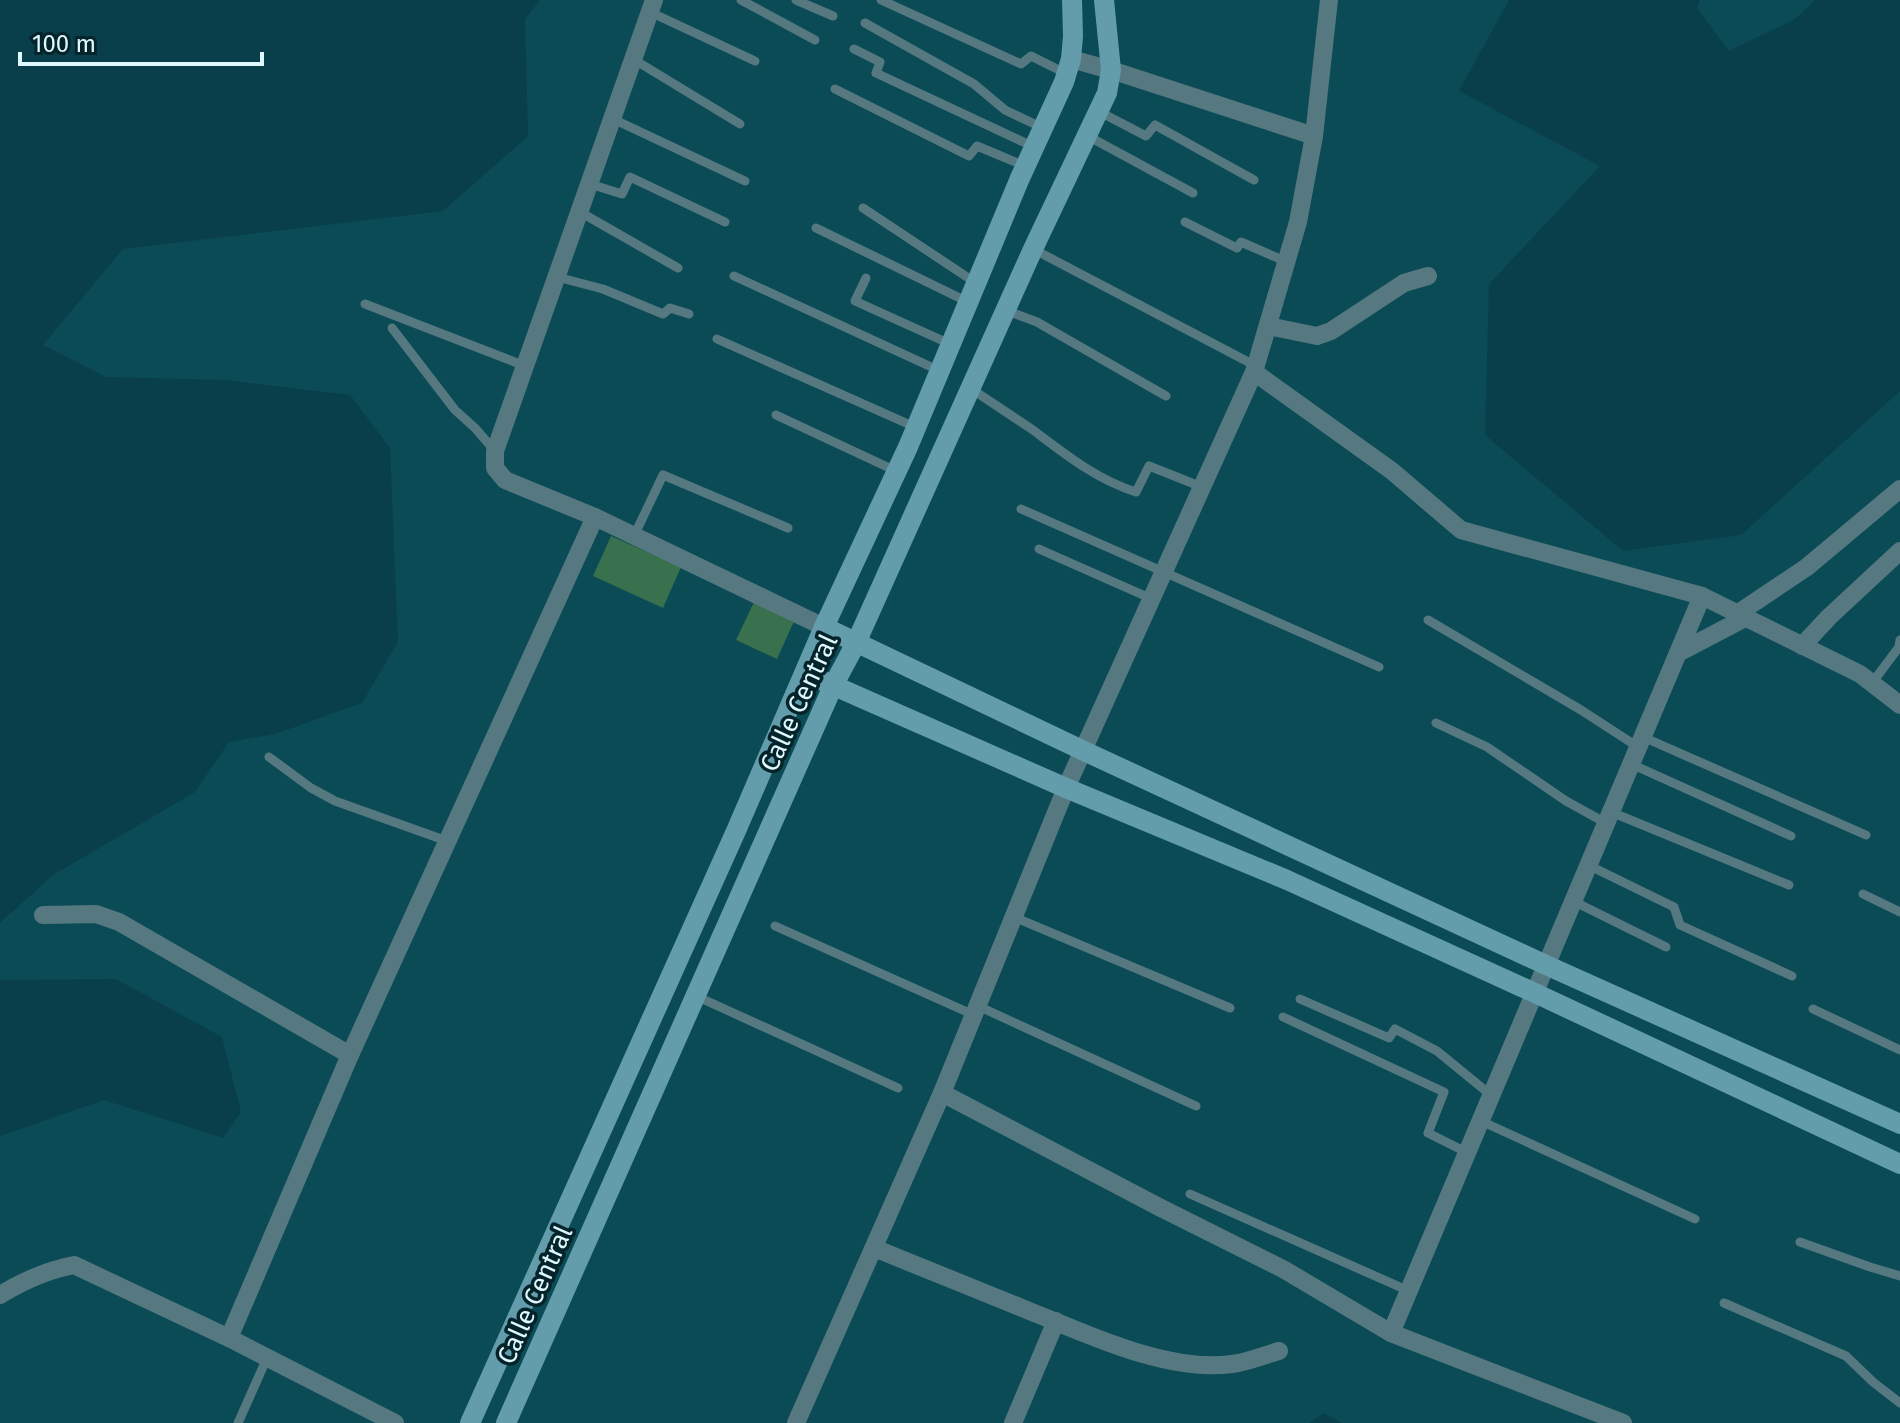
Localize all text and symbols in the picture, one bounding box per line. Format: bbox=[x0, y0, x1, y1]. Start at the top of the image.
scale bar bbox=[20, 16, 262, 66]
text: 100 m bbox=[32, 30, 96, 58]
street label: Calle Central bbox=[754, 629, 844, 777]
street label: Calle Central bbox=[491, 1221, 579, 1369]

